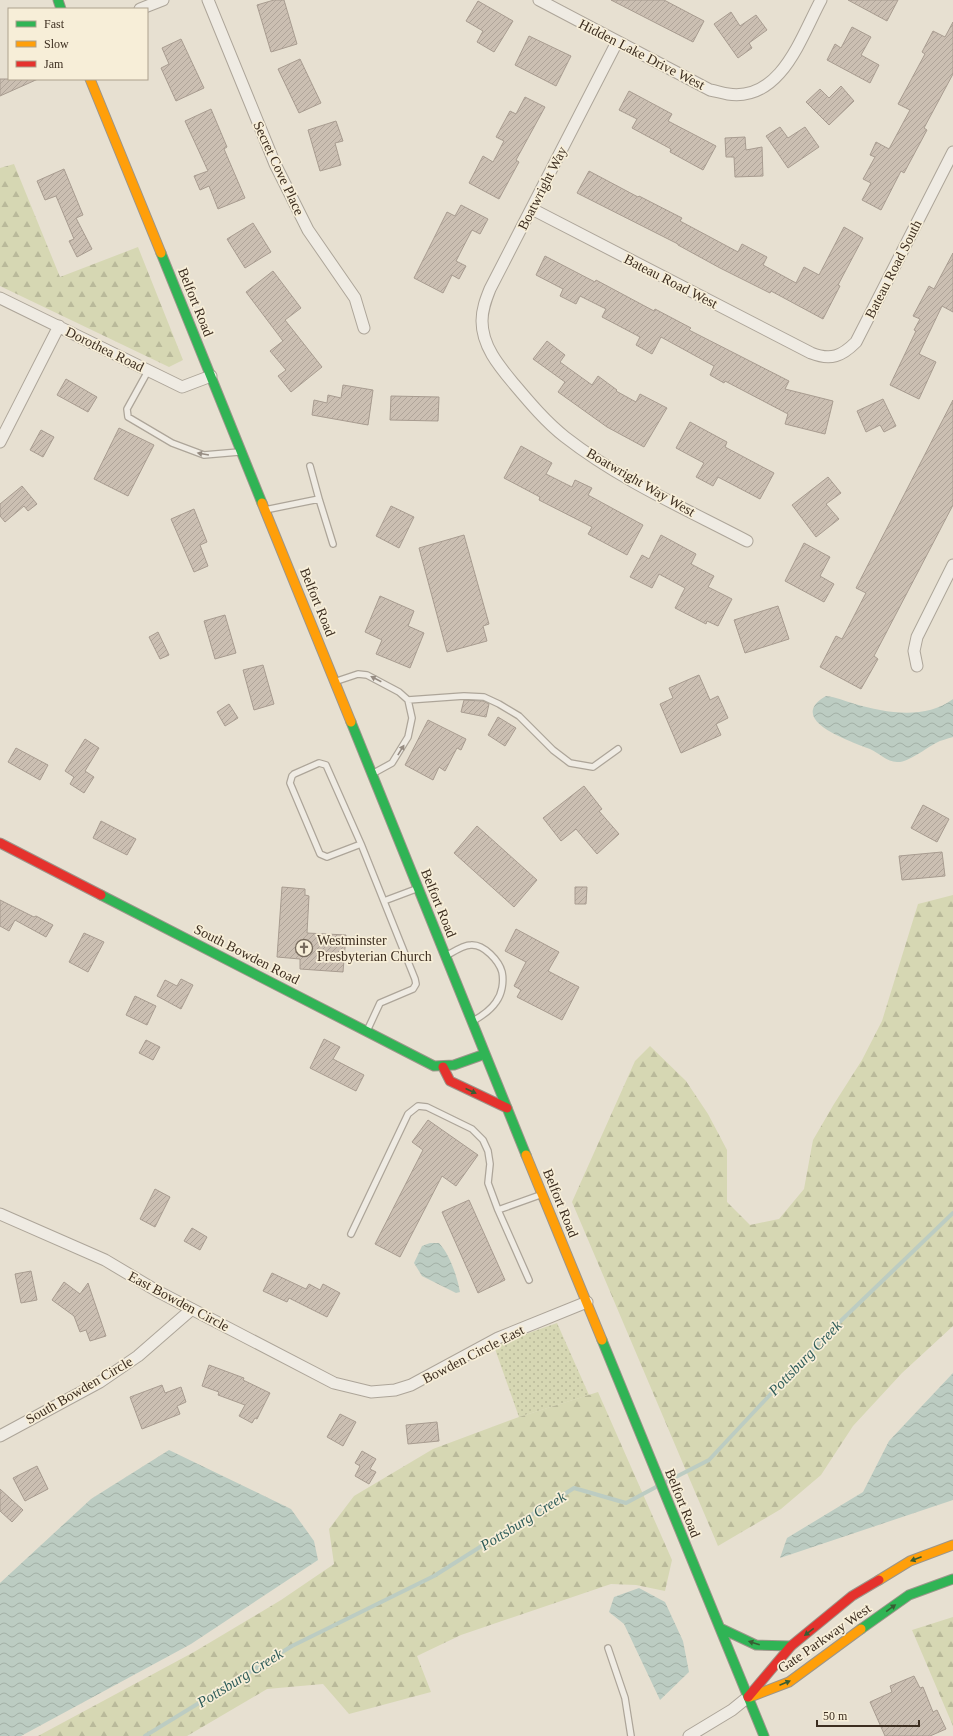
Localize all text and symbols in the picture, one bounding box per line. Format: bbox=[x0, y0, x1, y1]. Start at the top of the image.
legend bbox=[8, 8, 148, 80]
street label: Hidden Lake Drive West bbox=[576, 16, 707, 93]
text: Fast bbox=[44, 17, 65, 31]
text: Slow bbox=[44, 37, 69, 51]
text: Jam bbox=[44, 57, 64, 71]
street label: Secret Cove Place bbox=[250, 119, 307, 218]
street label: Boatwright Way bbox=[515, 144, 570, 232]
street label: Bateau Road South bbox=[862, 218, 925, 321]
street label: Bateau Road West bbox=[622, 251, 720, 312]
street label: Belfort Road bbox=[175, 266, 216, 339]
street label: Dorothea Road bbox=[63, 324, 146, 375]
street label: Boatwright Way West bbox=[584, 445, 698, 520]
one-way arrow bbox=[197, 450, 209, 456]
street label: Belfort Road bbox=[297, 566, 338, 639]
one-way arrow bbox=[370, 676, 382, 682]
one-way arrow bbox=[397, 745, 405, 755]
street label: Belfort Road bbox=[418, 867, 459, 940]
street label: South Bowden Road bbox=[192, 921, 302, 987]
place label: Westminster Presbyterian Church bbox=[317, 933, 432, 964]
church icon: Westminster Presbyterian Church bbox=[294, 938, 314, 958]
one-way arrow bbox=[465, 1088, 477, 1094]
street label: Belfort Road bbox=[540, 1167, 581, 1240]
street label: East Bowden Circle bbox=[126, 1269, 232, 1334]
water label: Pottsburg Creek bbox=[765, 1317, 845, 1399]
street label: Bowden Circle East bbox=[420, 1322, 527, 1387]
street label: South Bowden Circle bbox=[23, 1354, 135, 1427]
street label: Belfort Road bbox=[662, 1467, 703, 1540]
water label: Pottsburg Creek bbox=[477, 1488, 569, 1554]
one-way arrow bbox=[910, 1556, 922, 1562]
street label: Gate Parkway West bbox=[775, 1601, 874, 1676]
one-way arrow bbox=[885, 1604, 896, 1613]
one-way arrow bbox=[804, 1627, 815, 1636]
one-way arrow bbox=[748, 1640, 760, 1646]
water label: Pottsburg Creek bbox=[194, 1645, 286, 1711]
one-way arrow bbox=[779, 1680, 791, 1686]
scale bar bbox=[817, 1702, 919, 1728]
text: 50 m bbox=[823, 1709, 848, 1723]

